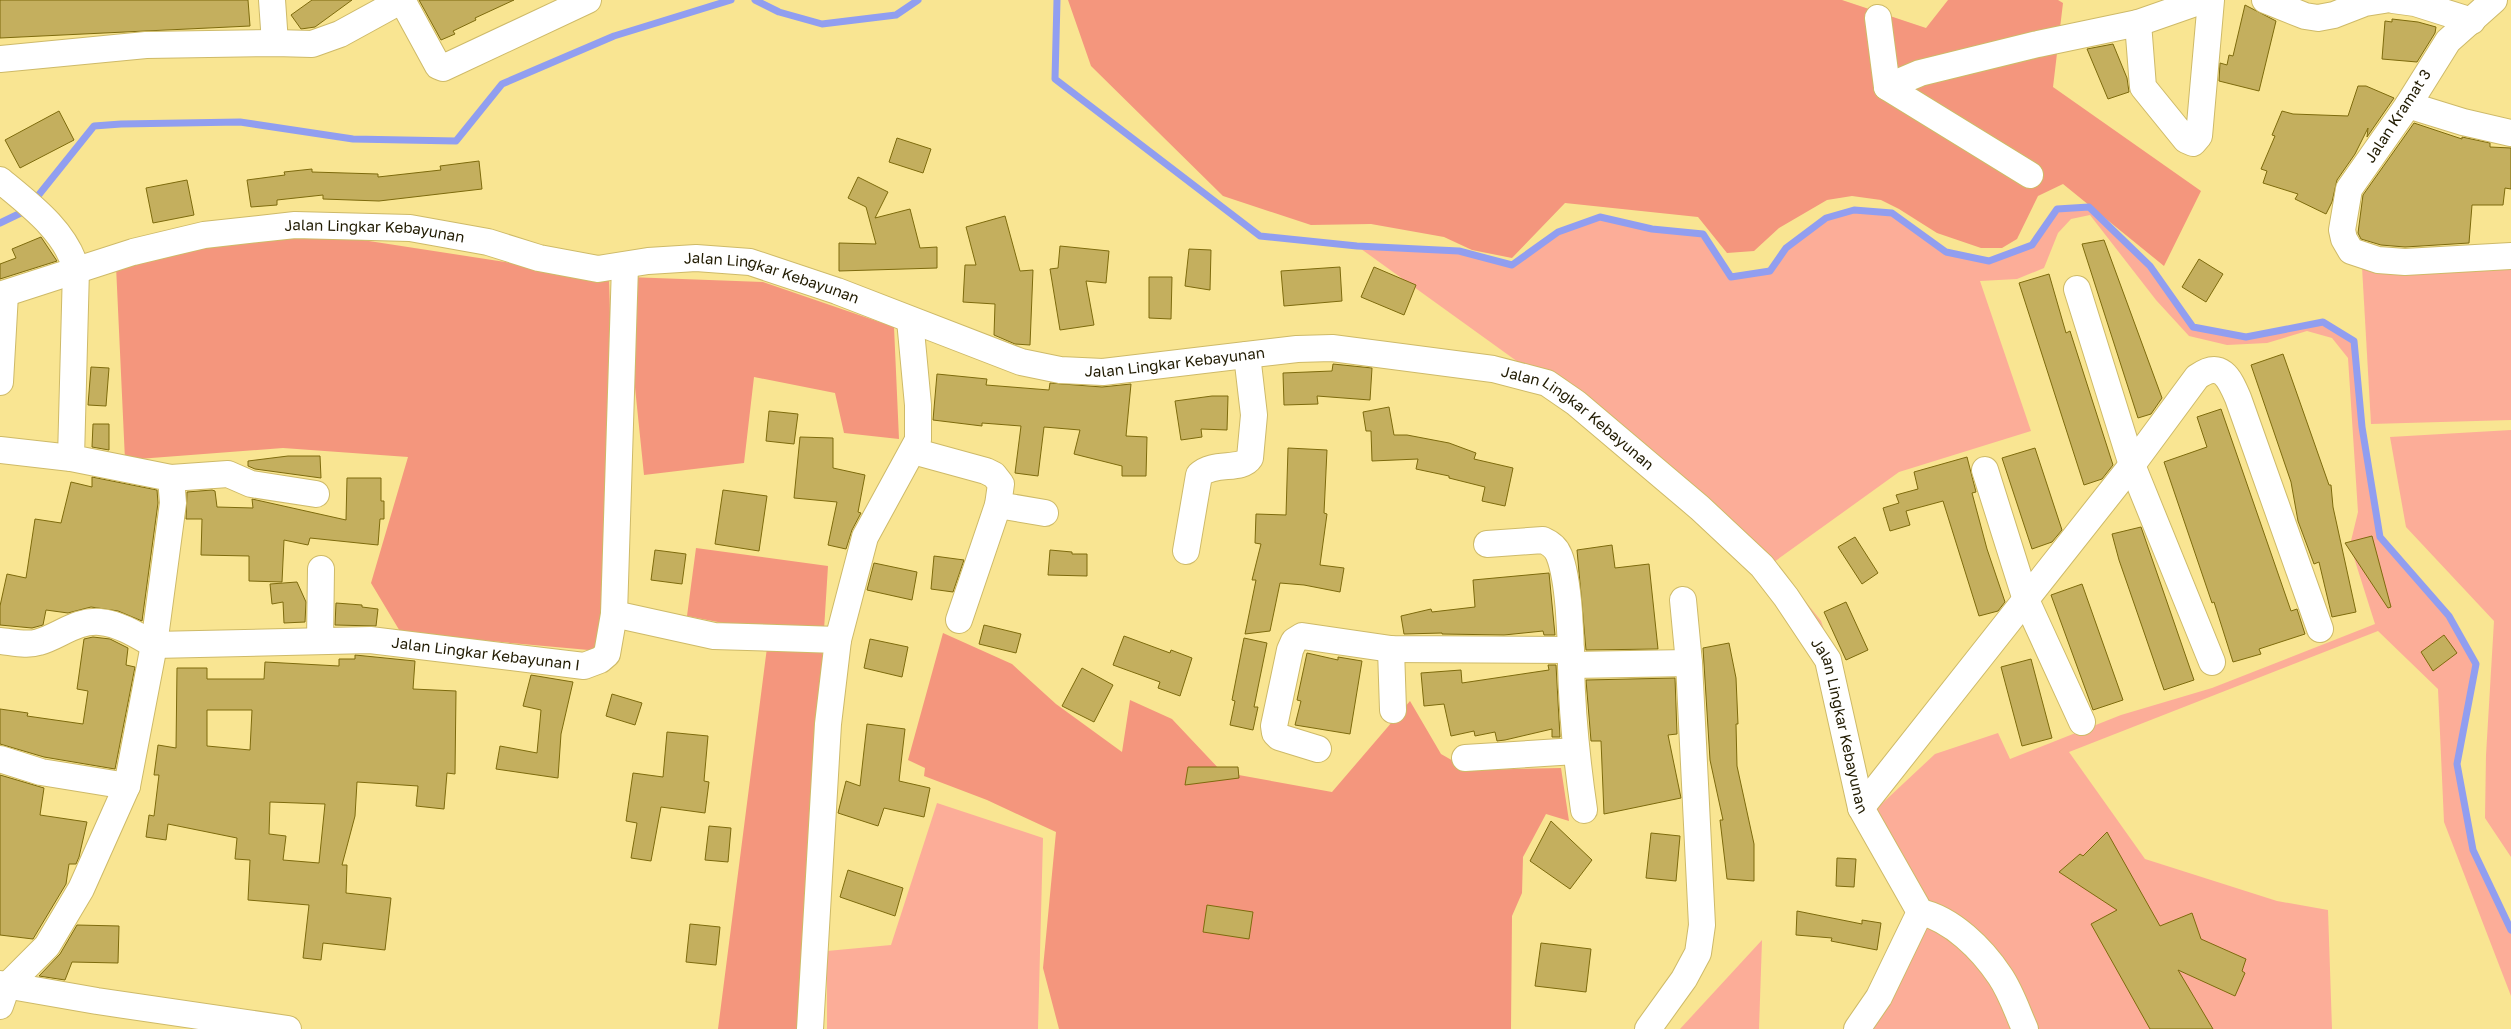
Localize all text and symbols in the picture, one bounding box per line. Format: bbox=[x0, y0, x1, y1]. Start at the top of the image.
street label: Jalan Kramat 3 bbox=[2360, 65, 2434, 166]
street label: Jalan Lingkar Kebayunan bbox=[283, 215, 466, 246]
street label: Jalan Lingkar Kebayunan bbox=[683, 248, 862, 307]
street label: Jalan Lingkar Kebayunan bbox=[1084, 343, 1266, 380]
street label: Jalan Lingkar Kebayunan bbox=[1500, 362, 1658, 473]
street label: Jalan Lingkar Kebayunan I bbox=[391, 633, 581, 673]
street label: Jalan Lingkar Kebayunan bbox=[1808, 634, 1872, 816]

